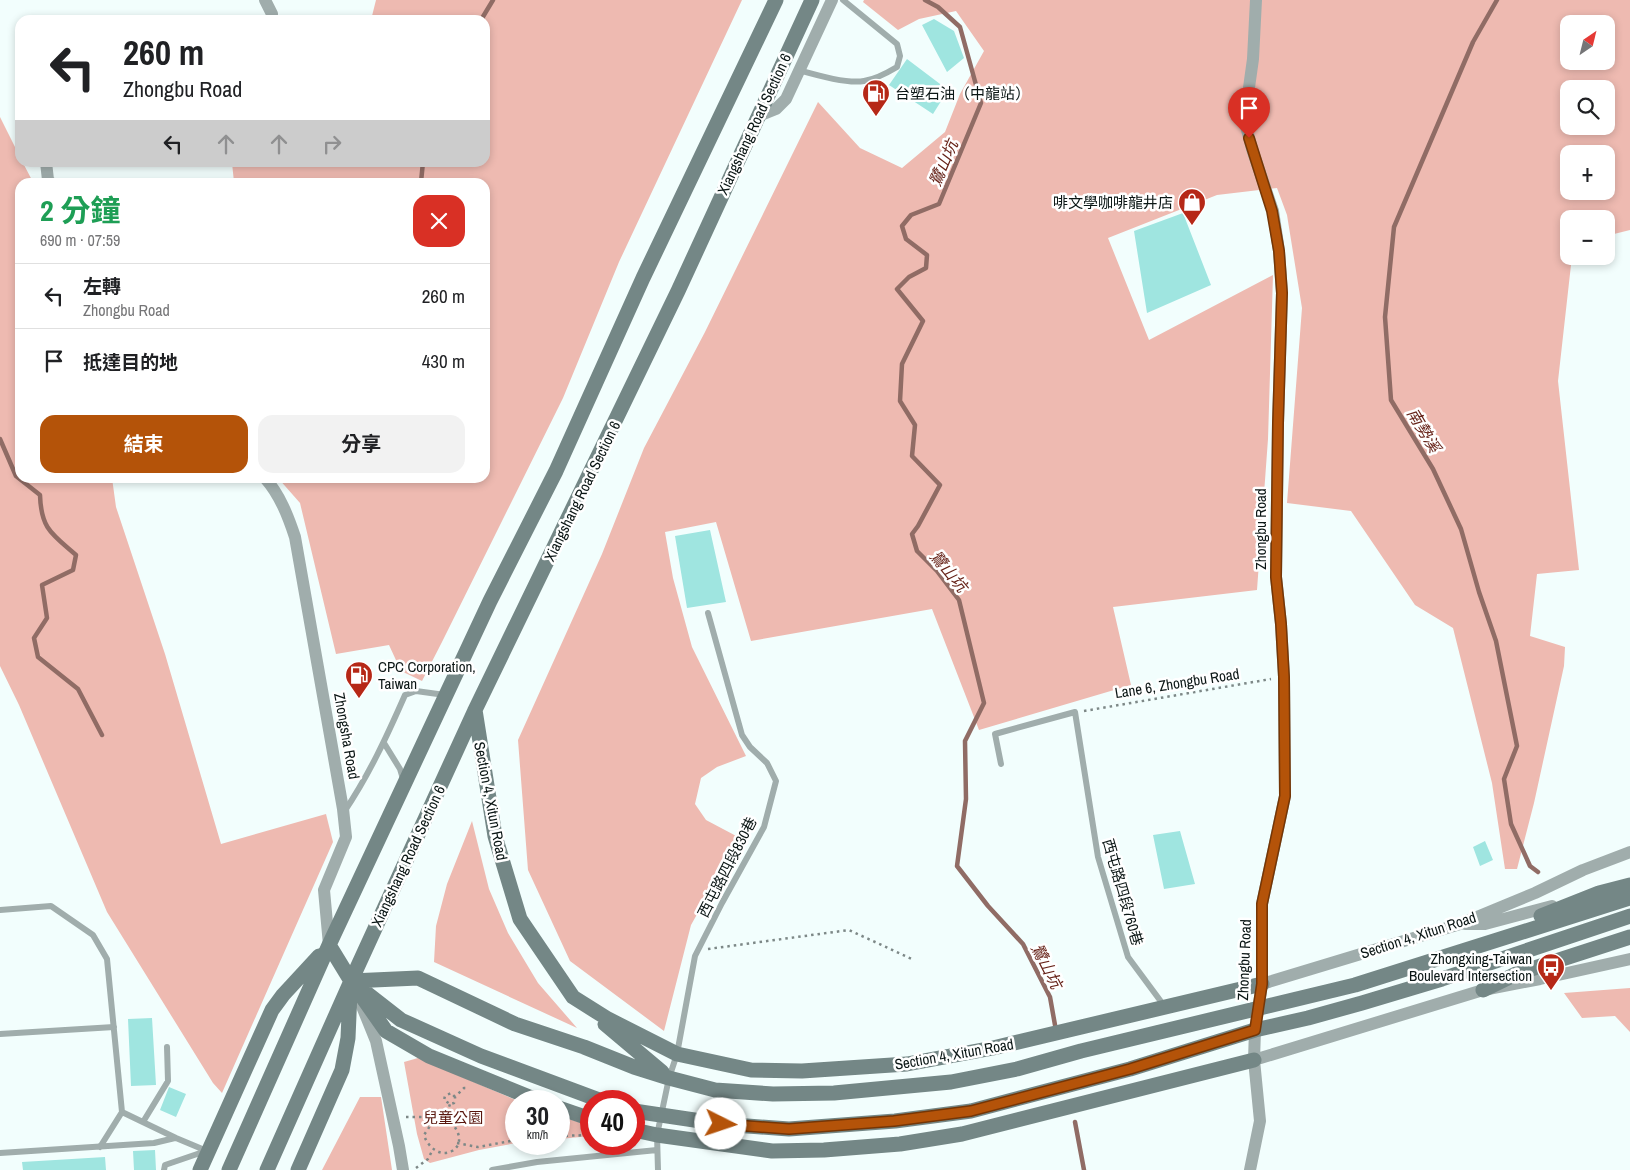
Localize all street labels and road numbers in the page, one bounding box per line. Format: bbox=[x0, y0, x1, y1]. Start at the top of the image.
street label: Xiangshang Road Section 6 bbox=[712, 50, 796, 198]
street label: Xiangshang Road Section 6 bbox=[539, 417, 625, 565]
street label: Zhongbu Road bbox=[1250, 488, 1271, 570]
street label: Lane 6, Zhongbu Road bbox=[1113, 663, 1241, 703]
street label: Zhongsha Road bbox=[329, 691, 365, 781]
street label: Section 4, Xitun Road bbox=[469, 740, 513, 862]
street label: Xiangshang Road Section 6 bbox=[366, 782, 450, 930]
street label: 西屯路四段830巷 bbox=[693, 813, 761, 921]
street label: 西屯路四段760巷 bbox=[1098, 836, 1148, 948]
street label: Section 4, Xitun Road bbox=[1358, 906, 1478, 964]
street label: Zhongbu Road bbox=[1232, 919, 1256, 1001]
street label: Section 4, Xitun Road bbox=[893, 1033, 1015, 1075]

